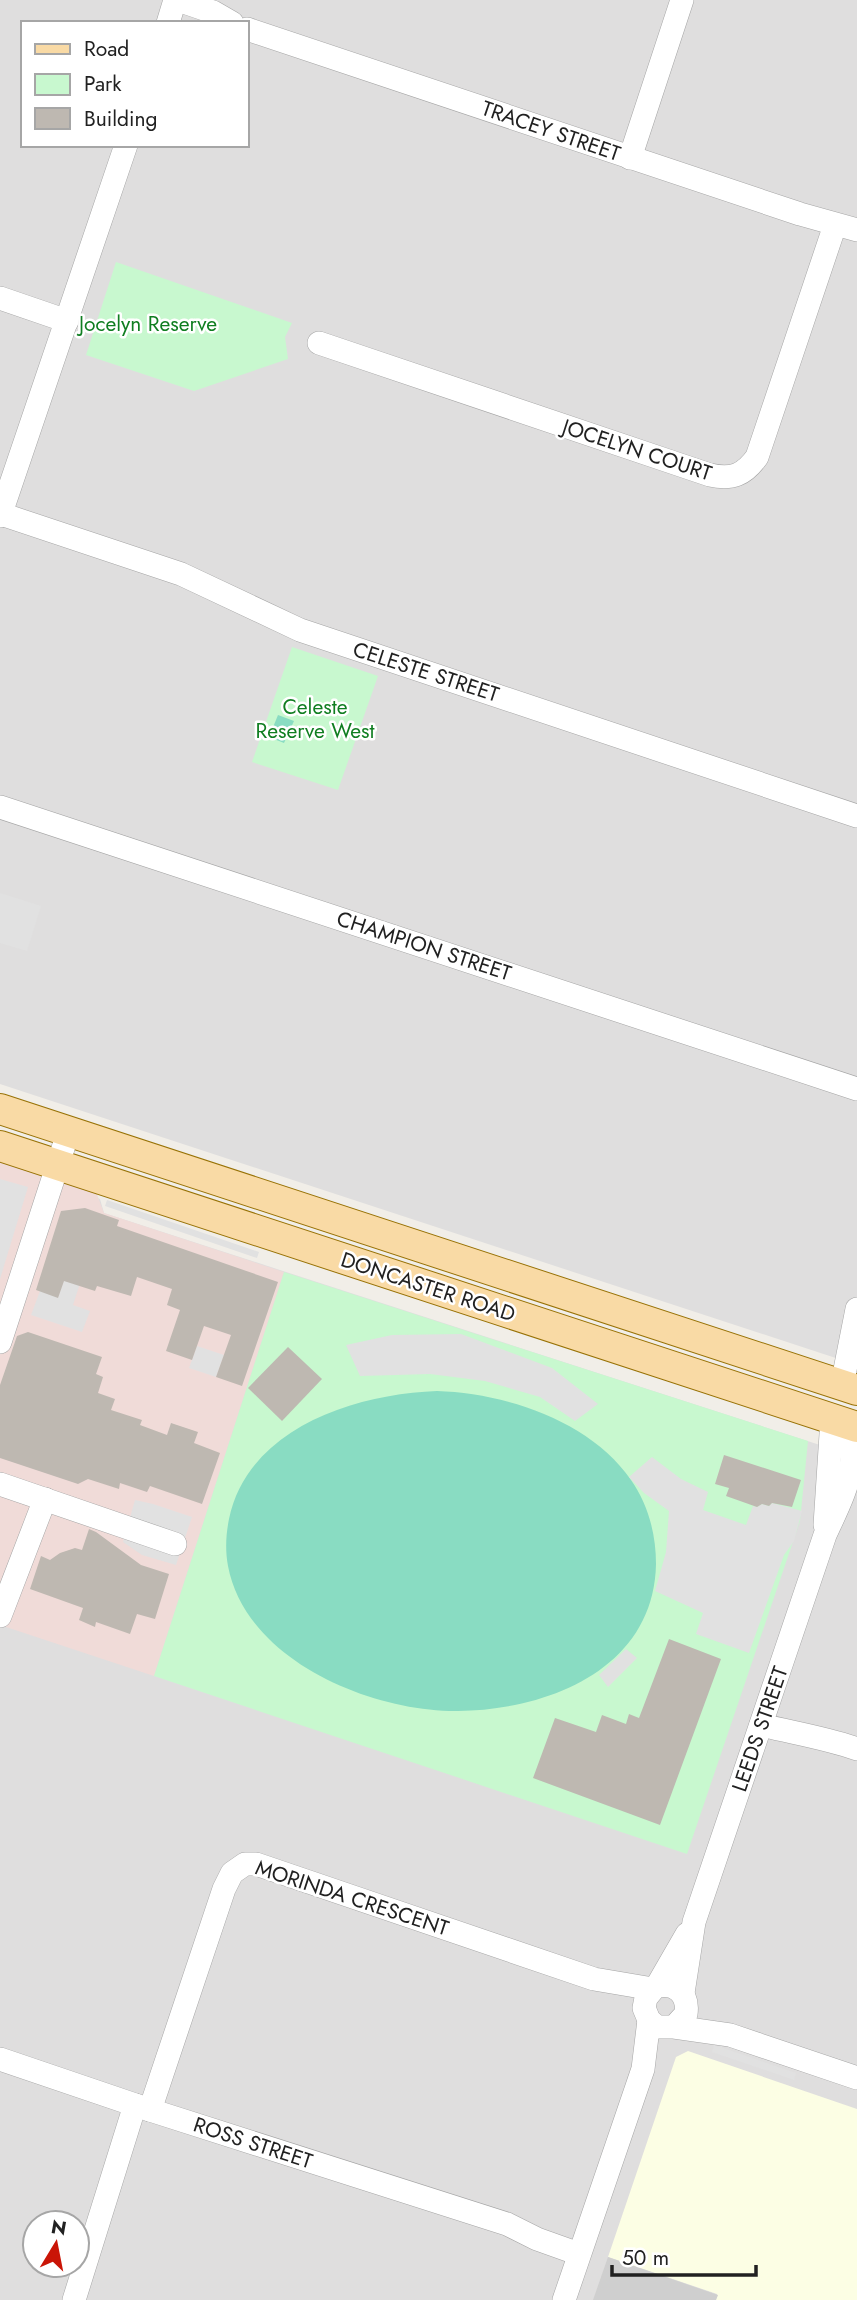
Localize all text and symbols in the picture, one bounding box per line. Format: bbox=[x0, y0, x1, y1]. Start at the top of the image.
legend bbox=[21, 21, 248, 147]
text: Road bbox=[84, 34, 129, 64]
text: Park bbox=[84, 69, 122, 99]
street label: TRACEY STREET bbox=[478, 93, 624, 169]
text: Building bbox=[84, 104, 157, 134]
park label: Jocelyn Reserve bbox=[76, 309, 217, 339]
street label: JOCELYN COURT bbox=[556, 411, 716, 488]
street label: CELESTE STREET bbox=[349, 634, 503, 710]
park label: Celeste Reserve West bbox=[255, 692, 375, 746]
street label: CHAMPION STREET bbox=[333, 904, 515, 988]
street label: DONCASTER ROAD bbox=[337, 1245, 519, 1329]
street label: LEEDS STREET bbox=[725, 1662, 796, 1796]
street label: MORINDA CRESCENT bbox=[251, 1853, 453, 1944]
street label: ROSS STREET bbox=[190, 2110, 317, 2176]
north arrow bbox=[21, 2209, 91, 2279]
text: N bbox=[49, 2213, 69, 2242]
scale bar bbox=[612, 2234, 756, 2278]
text: 50 m bbox=[622, 2243, 669, 2273]

